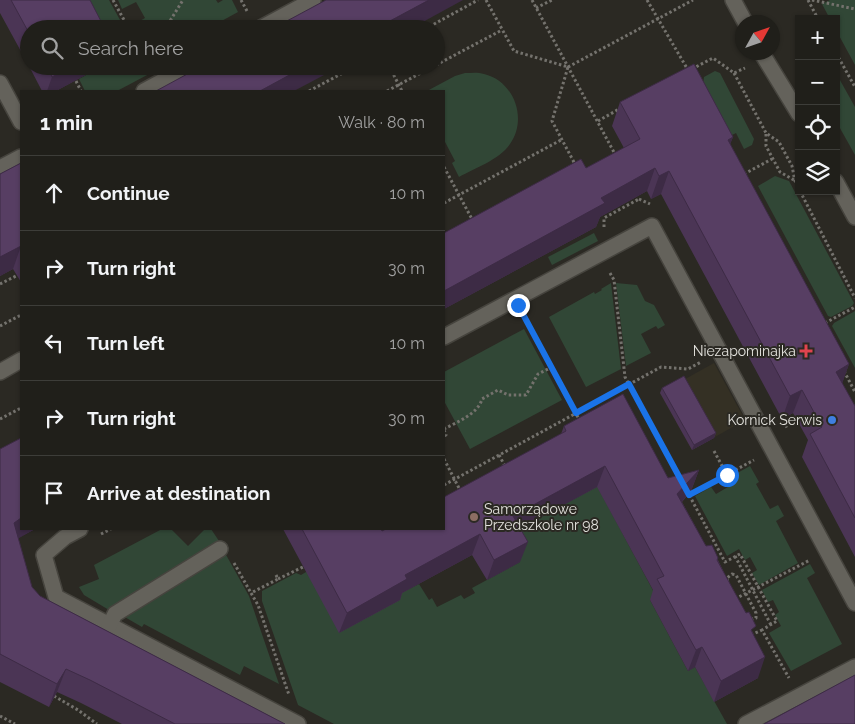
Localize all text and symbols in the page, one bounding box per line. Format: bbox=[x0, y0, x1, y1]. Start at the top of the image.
north arrow bbox=[735, 15, 780, 60]
map controls bbox=[795, 15, 840, 195]
button: + bbox=[795, 15, 840, 60]
search box bbox=[20, 20, 445, 75]
icon: search bbox=[38, 34, 66, 62]
text: Search here bbox=[78, 37, 184, 59]
button: − bbox=[795, 60, 840, 105]
button: locate bbox=[795, 105, 840, 150]
text: 1 min bbox=[40, 110, 93, 135]
text: Walk · 80 m bbox=[338, 113, 425, 132]
button: layers bbox=[795, 150, 840, 195]
icon: ahead bbox=[40, 179, 68, 207]
text: Continue bbox=[87, 182, 170, 204]
text: 10 m bbox=[390, 184, 425, 203]
icon: right bbox=[40, 254, 68, 282]
text: Turn right bbox=[87, 257, 176, 279]
text: 30 m bbox=[388, 259, 425, 278]
route end bbox=[507, 294, 530, 317]
icon: left bbox=[40, 329, 68, 357]
text: Turn left bbox=[87, 332, 164, 354]
text: 10 m bbox=[390, 334, 425, 353]
place label: Niezapominajka bbox=[693, 343, 796, 359]
marker: Niezapominajka bbox=[800, 345, 812, 357]
icon: right bbox=[40, 404, 68, 432]
text: Turn right bbox=[87, 407, 176, 429]
text: 30 m bbox=[388, 409, 425, 428]
place label: Kornick Serwis bbox=[727, 412, 822, 428]
marker: Kornick Serwis bbox=[826, 414, 838, 426]
route start bbox=[716, 464, 739, 487]
icon: arrive bbox=[40, 479, 68, 507]
text: Arrive at destination bbox=[87, 482, 271, 504]
place label: Samorządowe Przedszkole nr 98 bbox=[484, 501, 599, 533]
marker: Samorządowe Przedszkole nr 98 bbox=[468, 511, 480, 523]

